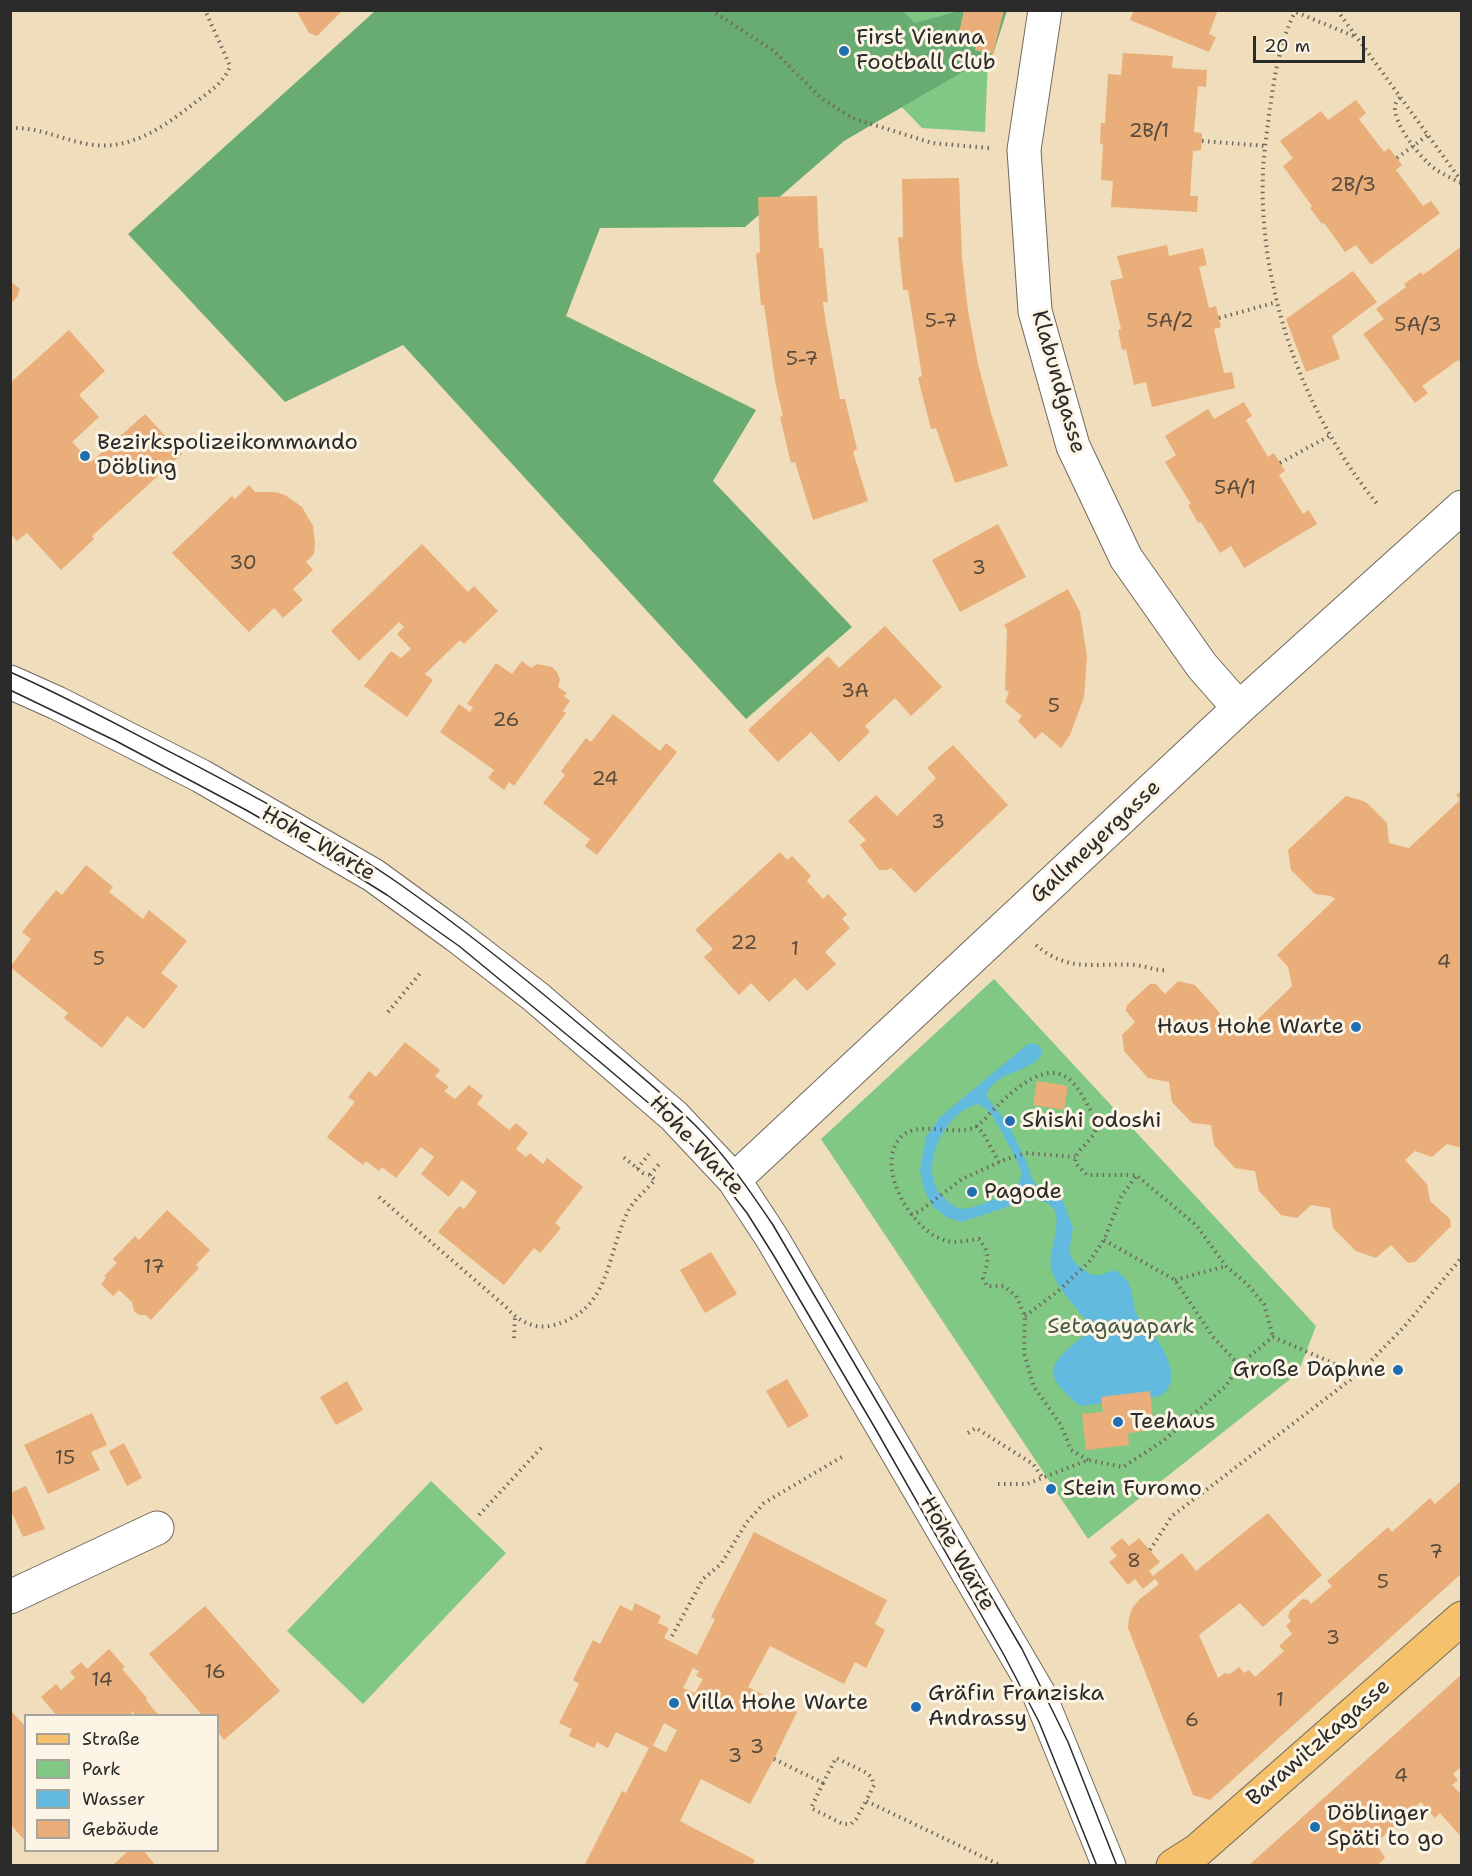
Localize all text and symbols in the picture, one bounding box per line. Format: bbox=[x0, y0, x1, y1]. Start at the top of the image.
scale bar bbox=[1256, 24, 1368, 62]
place label: First Vienna Football Club bbox=[856, 25, 996, 76]
text: 20 m bbox=[1264, 34, 1310, 58]
marker: First Vienna Football Club bbox=[837, 44, 851, 58]
house number: 2B/1 bbox=[1129, 120, 1169, 144]
house number: 2B/3 bbox=[1330, 174, 1376, 198]
street label: Klabundgasse bbox=[1025, 308, 1091, 456]
house number: 5-7 bbox=[925, 310, 957, 334]
house number: 5A/2 bbox=[1146, 310, 1194, 334]
house number: 5A/3 bbox=[1394, 314, 1442, 338]
house number: 5-7 bbox=[786, 348, 818, 372]
place label: Bezirkspolizeikommando Döbling bbox=[97, 430, 358, 482]
marker: Bezirkspolizeikommando Döbling bbox=[78, 449, 92, 463]
house number: 5A/1 bbox=[1214, 477, 1256, 501]
house number: 30 bbox=[229, 552, 257, 576]
house number: 3 bbox=[972, 557, 986, 581]
house number: 3A bbox=[841, 680, 869, 704]
house number: 5 bbox=[1048, 695, 1060, 719]
house number: 26 bbox=[492, 709, 520, 733]
house number: 24 bbox=[592, 768, 618, 792]
street label: Gallmeyergasse bbox=[1025, 775, 1167, 909]
street label: Hohe Warte bbox=[256, 801, 380, 887]
house number: 3 bbox=[931, 811, 945, 835]
house number: 22 bbox=[731, 932, 757, 956]
house number: 1 bbox=[791, 938, 799, 962]
house number: 5 bbox=[93, 948, 105, 972]
house number: 4 bbox=[1437, 951, 1451, 975]
place label: Haus Hohe Warte bbox=[1157, 1014, 1344, 1040]
marker: Haus Hohe Warte bbox=[1349, 1020, 1363, 1034]
street label: Hohe Warte bbox=[643, 1090, 749, 1202]
place label: Shishi odoshi bbox=[1022, 1108, 1161, 1134]
marker: Shishi odoshi bbox=[1003, 1114, 1017, 1128]
place label: Pagode bbox=[984, 1179, 1062, 1205]
marker: Pagode bbox=[965, 1185, 979, 1199]
house number: 17 bbox=[143, 1256, 165, 1280]
park label: Setagayapark bbox=[1047, 1314, 1195, 1340]
place label: Große Daphne bbox=[1233, 1357, 1386, 1383]
marker: Große Daphne bbox=[1391, 1363, 1405, 1377]
place label: Teehaus bbox=[1130, 1409, 1216, 1435]
marker: Teehaus bbox=[1111, 1415, 1125, 1429]
house number: 15 bbox=[55, 1447, 75, 1471]
place label: Stein Furomo bbox=[1063, 1476, 1202, 1502]
marker: Stein Furomo bbox=[1044, 1482, 1058, 1496]
street label: Hohe Warte bbox=[914, 1492, 1000, 1616]
house number: 7 bbox=[1429, 1541, 1443, 1565]
house number: 8 bbox=[1127, 1550, 1141, 1574]
house number: 5 bbox=[1377, 1571, 1389, 1595]
house number: 3 bbox=[1326, 1627, 1340, 1651]
house number: 16 bbox=[204, 1661, 226, 1685]
house number: 14 bbox=[91, 1669, 113, 1693]
street label: Barawitzkagasse bbox=[1242, 1674, 1396, 1812]
place label: Gräfin Franziska Andrassy bbox=[928, 1681, 1104, 1732]
house number: 1 bbox=[1276, 1689, 1284, 1713]
place label: Villa Hohe Warte bbox=[686, 1690, 868, 1716]
marker: Villa Hohe Warte bbox=[667, 1696, 681, 1710]
marker: Gräfin Franziska Andrassy bbox=[909, 1700, 923, 1714]
house number: 6 bbox=[1185, 1709, 1199, 1733]
legend bbox=[24, 1714, 219, 1852]
text: Straße bbox=[82, 1727, 140, 1751]
house number: 3 bbox=[750, 1736, 764, 1760]
house number: 3 bbox=[728, 1745, 742, 1769]
text: Park bbox=[82, 1757, 121, 1781]
house number: 4 bbox=[1394, 1765, 1408, 1789]
text: Wasser bbox=[82, 1787, 145, 1811]
place label: Döblinger Späti to go bbox=[1327, 1801, 1444, 1852]
text: Gebäude bbox=[82, 1817, 159, 1841]
marker: Döblinger Späti to go bbox=[1308, 1820, 1322, 1834]

